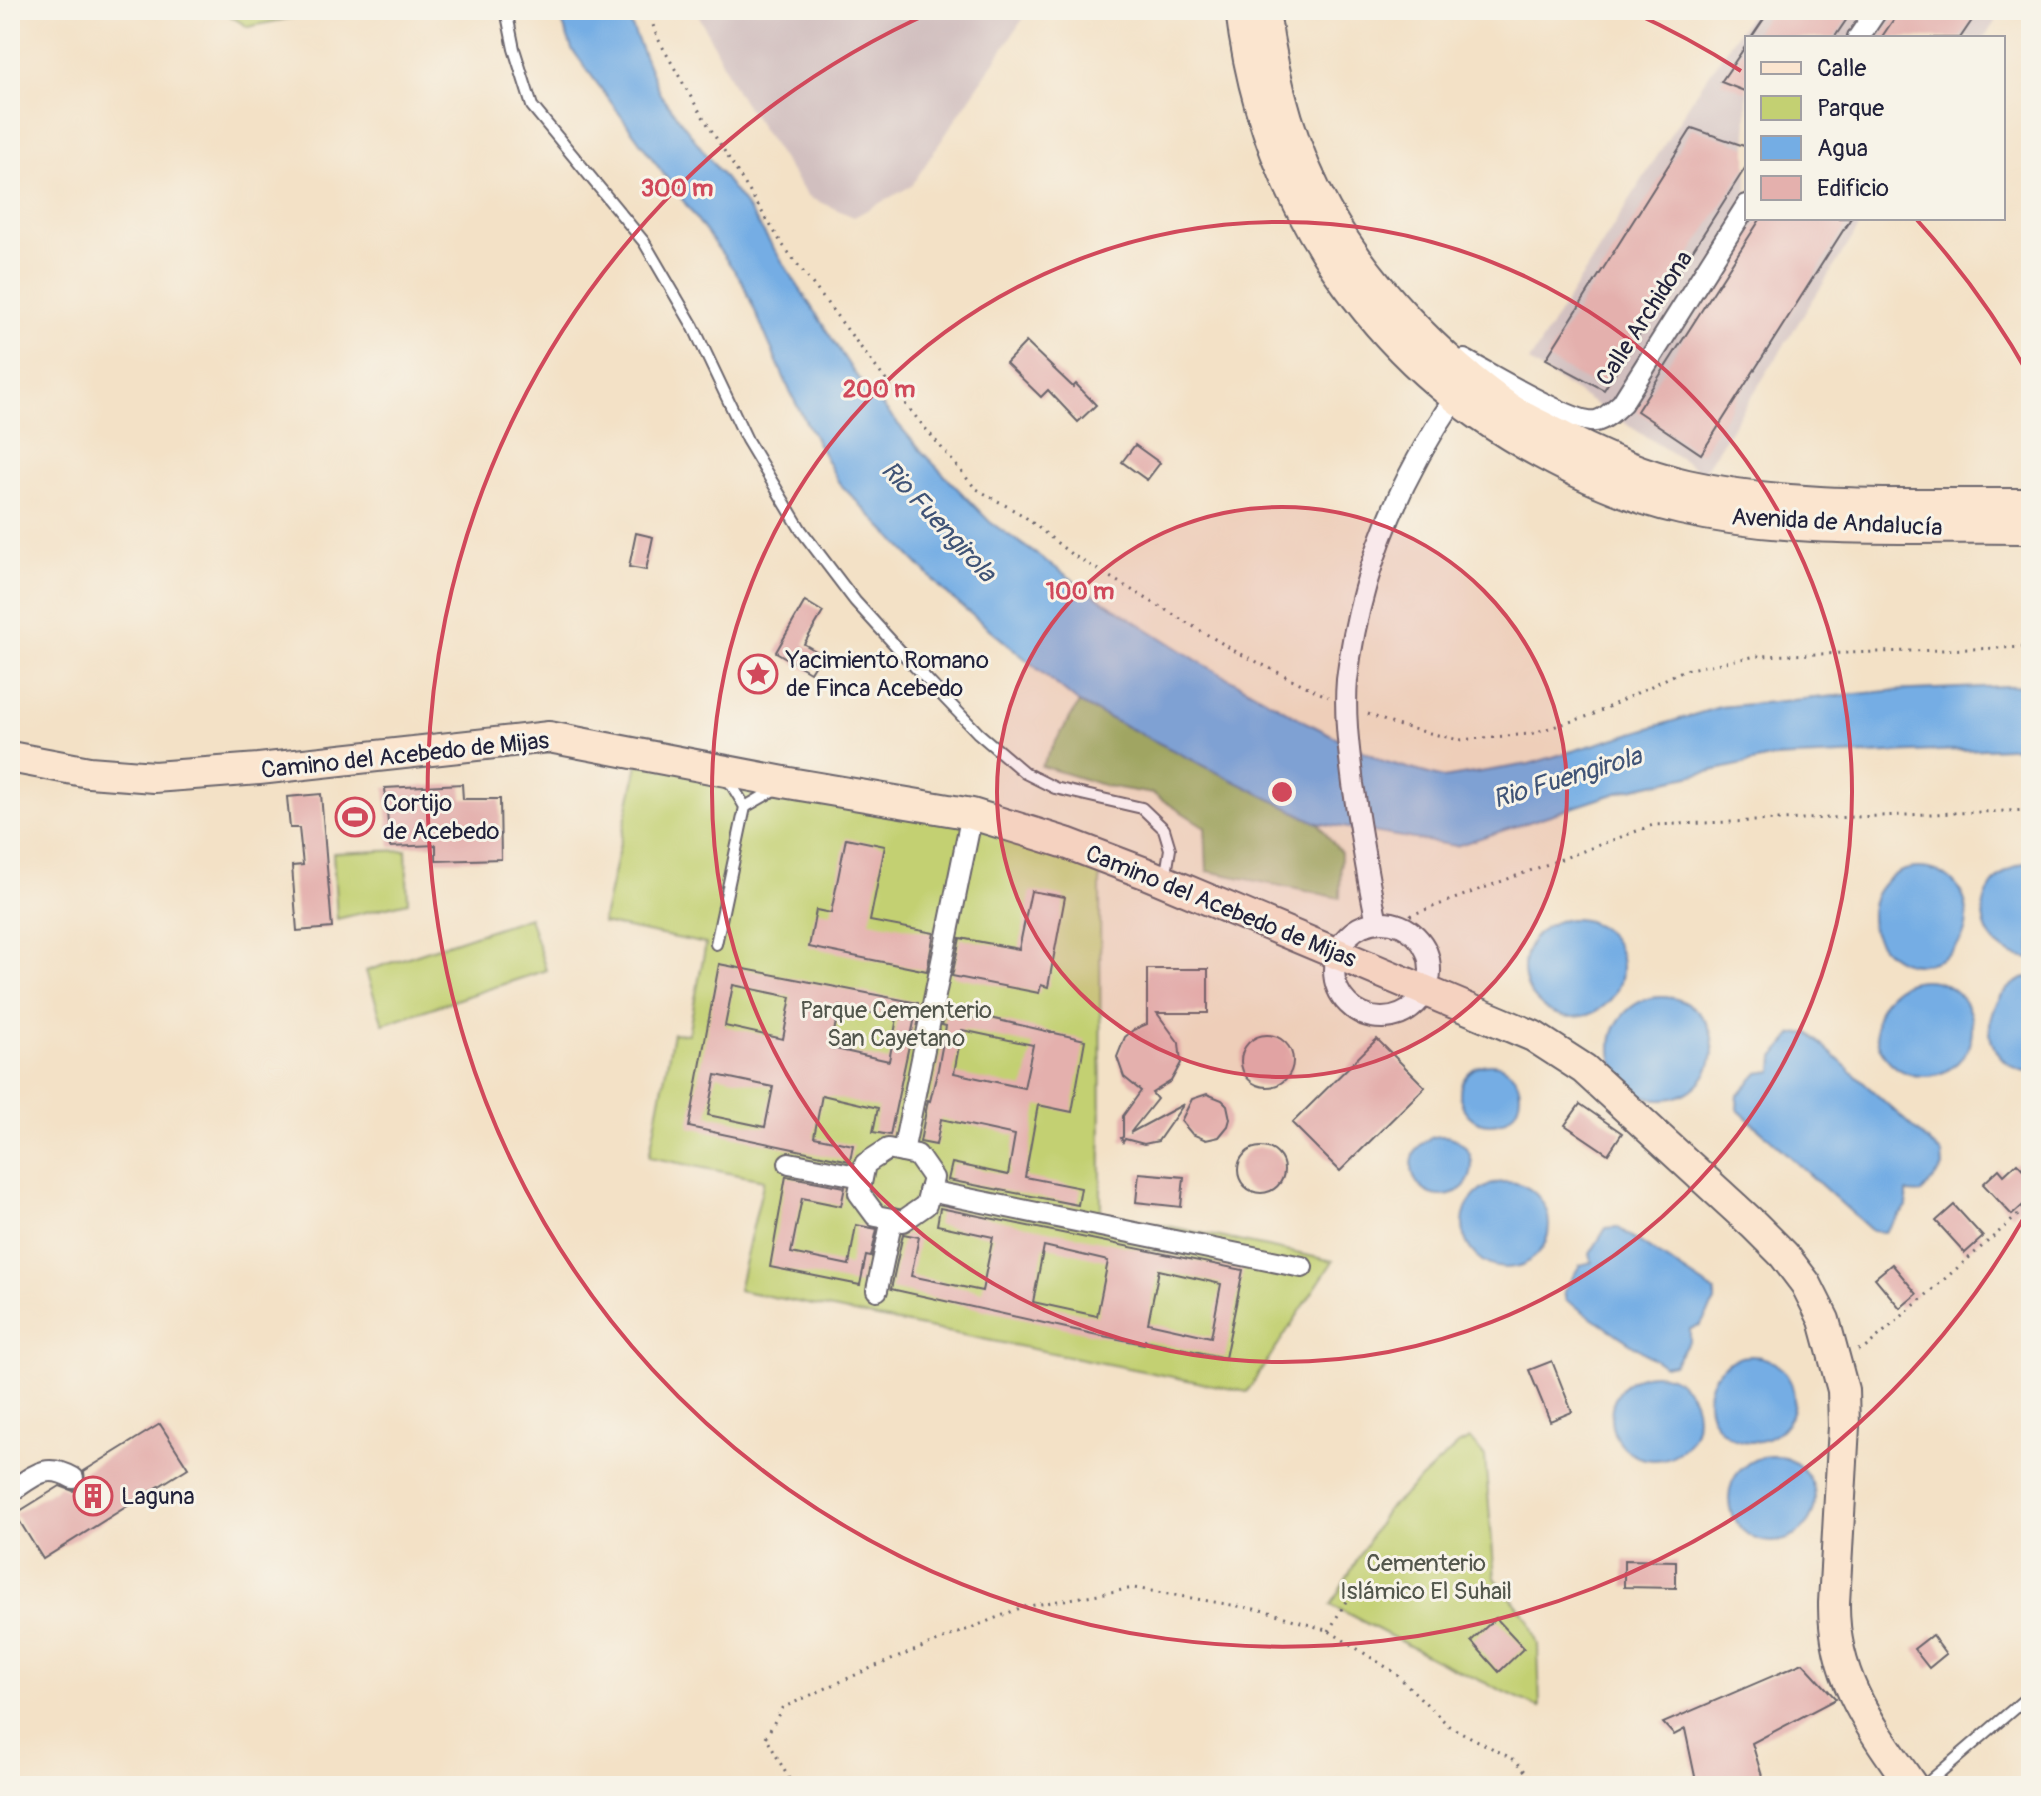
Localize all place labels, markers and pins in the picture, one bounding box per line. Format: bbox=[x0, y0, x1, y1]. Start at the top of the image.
place label: Yacimiento Romano de Finca Acebedo bbox=[785, 646, 989, 703]
place icon: Yacimiento Romano de Finca Acebedo bbox=[737, 653, 779, 695]
centre of rings bbox=[1268, 778, 1296, 806]
place label: Cortijo de Acebedo bbox=[383, 789, 500, 846]
sports icon: Cortijo de Acebedo bbox=[334, 796, 376, 838]
building icon: Laguna bbox=[72, 1475, 114, 1517]
place label: Laguna bbox=[121, 1482, 195, 1511]

